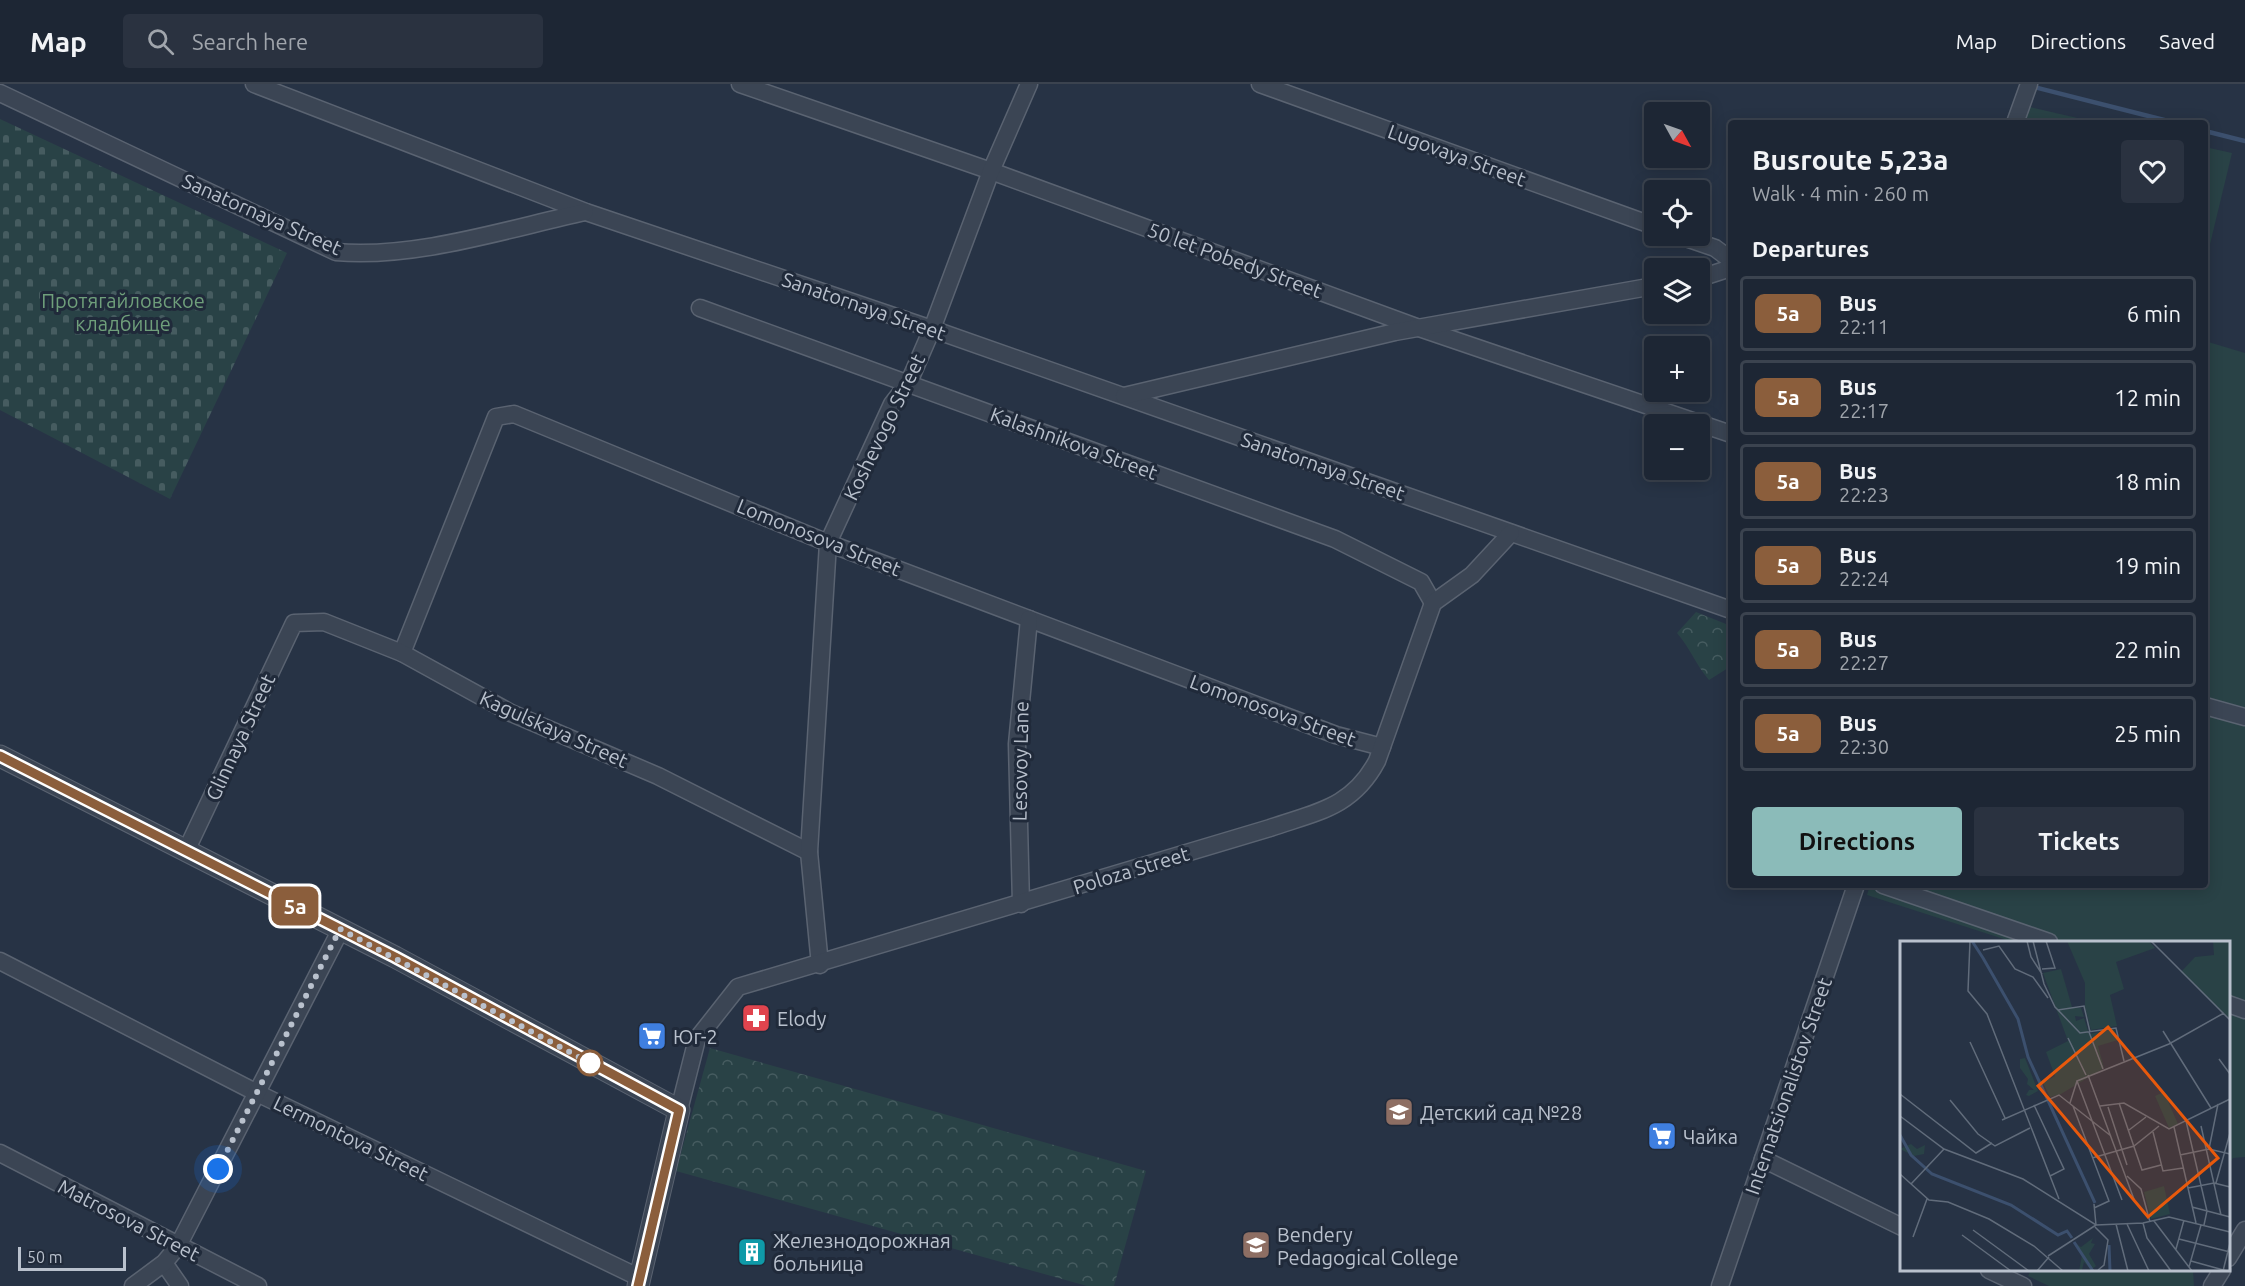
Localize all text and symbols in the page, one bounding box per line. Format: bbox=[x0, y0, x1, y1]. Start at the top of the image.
search box bbox=[123, 14, 543, 68]
icon: search bbox=[144, 25, 177, 58]
text: Map bbox=[30, 26, 87, 57]
text: Search here bbox=[192, 29, 308, 54]
text: Map bbox=[1956, 29, 1997, 53]
text: Directions bbox=[2030, 29, 2126, 53]
text: Saved bbox=[2159, 29, 2215, 53]
north arrow bbox=[1644, 102, 1710, 168]
map controls bbox=[1644, 102, 1710, 480]
street label: Lugovaya Street bbox=[1385, 119, 1529, 191]
button: heart bbox=[2121, 140, 2184, 203]
text: Busroute 5,23а bbox=[1752, 144, 1949, 175]
street label: Sanatornaya Street bbox=[179, 169, 345, 259]
button: locate bbox=[1644, 180, 1710, 246]
text: Walk · 4 min · 260 m bbox=[1752, 182, 1929, 205]
street label: 50 let Pobedy Street bbox=[1145, 218, 1325, 302]
text: Departures bbox=[1752, 236, 1869, 261]
button: layers bbox=[1644, 258, 1710, 324]
street label: Sanatornaya Street bbox=[779, 267, 949, 345]
park label: Протягайловское кладбище bbox=[41, 289, 205, 335]
text: Bus bbox=[1839, 290, 1877, 315]
text: 5а bbox=[1776, 301, 1800, 325]
text: 6 min bbox=[2127, 301, 2181, 326]
text: 22:11 bbox=[1839, 315, 1889, 338]
button: + bbox=[1644, 336, 1710, 402]
street label: Koshevogo Street bbox=[839, 350, 929, 504]
text: Bus bbox=[1839, 374, 1877, 399]
text: 5а bbox=[1776, 385, 1800, 409]
text: 12 min bbox=[2114, 385, 2181, 410]
text: 22:17 bbox=[1839, 399, 1889, 422]
street label: Kalashnikova Street bbox=[987, 402, 1161, 484]
button: − bbox=[1644, 414, 1710, 480]
street label: Sanatornaya Street bbox=[1238, 427, 1408, 505]
text: Bus bbox=[1839, 458, 1877, 483]
text: 5а bbox=[1776, 469, 1800, 493]
text: 18 min bbox=[2114, 469, 2181, 494]
text: 22:23 bbox=[1839, 483, 1889, 506]
street label: Lomonosova Street bbox=[734, 494, 904, 580]
text: Bus bbox=[1839, 542, 1877, 567]
text: 5а bbox=[1776, 553, 1800, 577]
text: 19 min bbox=[2114, 553, 2181, 578]
text: 22:24 bbox=[1839, 567, 1889, 590]
text: Bus bbox=[1839, 626, 1877, 651]
text: 5а bbox=[1776, 637, 1800, 661]
text: 22 min bbox=[2114, 637, 2181, 662]
text: 22:27 bbox=[1839, 651, 1889, 674]
street label: Lomonosova Street bbox=[1187, 669, 1359, 751]
street label: Glinnaya Street bbox=[201, 670, 279, 804]
street label: Kagulskaya Street bbox=[476, 686, 632, 772]
street label: Lesovoy Lane bbox=[1007, 701, 1033, 821]
text: Bus bbox=[1839, 710, 1877, 735]
text: 5а bbox=[1776, 721, 1800, 745]
text: 25 min bbox=[2114, 721, 2181, 746]
text: 22:30 bbox=[1839, 735, 1889, 758]
button: Directions bbox=[1752, 807, 1962, 876]
button: Tickets bbox=[1974, 807, 2184, 876]
street label: Poloza Street bbox=[1070, 841, 1192, 899]
line badge: 5а bbox=[268, 886, 322, 926]
text: 5а bbox=[283, 894, 307, 918]
inset map bbox=[1900, 941, 2230, 1271]
street label: Internatsionalistov Street bbox=[1740, 974, 1836, 1197]
pharmacy icon: Elody bbox=[740, 1002, 772, 1034]
place label: Elody bbox=[777, 1007, 827, 1030]
supermarket icon: Юг-2 bbox=[636, 1020, 668, 1052]
place label: Юг-2 bbox=[673, 1025, 718, 1048]
unlabelled marker bbox=[577, 1050, 603, 1076]
street label: Lermontova Street bbox=[270, 1091, 432, 1185]
school or university icon: Детский сад №28 bbox=[1383, 1096, 1415, 1128]
place label: Детский сад №28 bbox=[1420, 1101, 1582, 1124]
supermarket icon: Чайка bbox=[1646, 1120, 1678, 1152]
place label: Чайка bbox=[1683, 1125, 1738, 1148]
your location bbox=[203, 1154, 233, 1184]
street label: Matrosova Street bbox=[54, 1174, 204, 1266]
place label: Bendery Pedagogical College bbox=[1277, 1223, 1458, 1269]
place label: Железнодорожная больница bbox=[773, 1229, 951, 1275]
school or university icon: Bendery Pedagogical College bbox=[1240, 1229, 1272, 1261]
building icon: Железнодорожная больница bbox=[736, 1236, 768, 1268]
scale bar bbox=[18, 1244, 126, 1272]
text: 50 m bbox=[27, 1248, 63, 1266]

